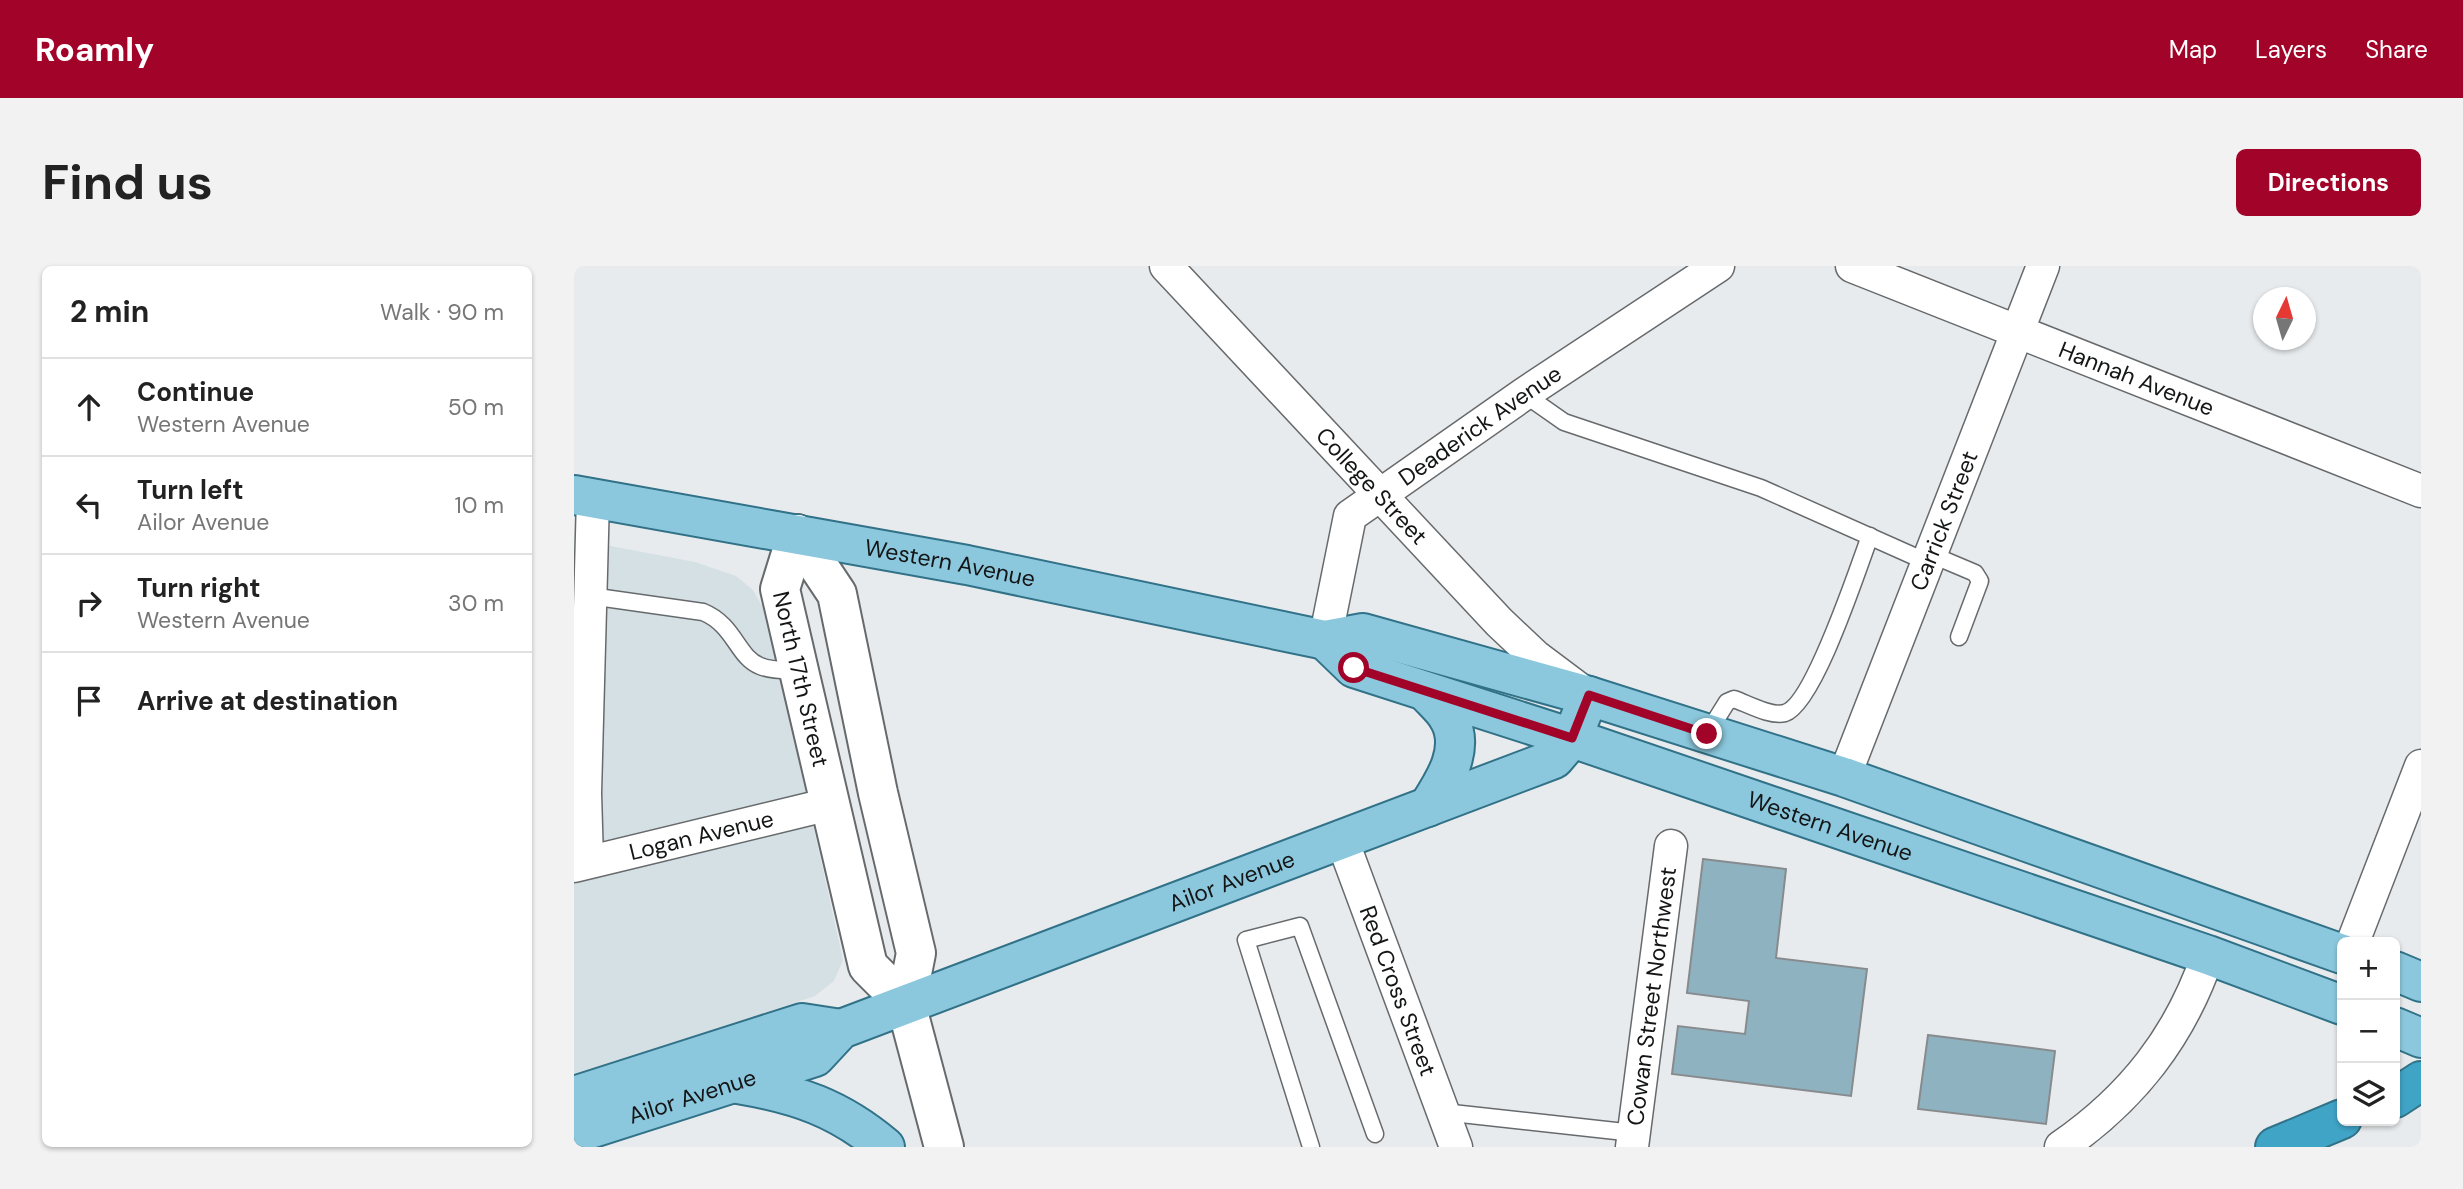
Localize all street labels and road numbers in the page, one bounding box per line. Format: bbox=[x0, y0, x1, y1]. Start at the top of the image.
street label: Hannah Avenue bbox=[2054, 334, 2219, 423]
street label: Deaderick Avenue bbox=[1393, 358, 1567, 492]
street label: College Street bbox=[1309, 421, 1434, 551]
street label: Carrick Street bbox=[1903, 446, 1985, 595]
street label: Western Avenue bbox=[862, 532, 1038, 594]
street label: North 17th Street bbox=[766, 588, 836, 770]
street label: Western Avenue bbox=[1743, 784, 1917, 868]
street label: Logan Avenue bbox=[626, 803, 777, 867]
street label: Ailor Avenue bbox=[1164, 844, 1299, 919]
street label: Cowan Street Northwest bbox=[1620, 865, 1683, 1127]
street label: Red Cross Street bbox=[1353, 901, 1443, 1080]
street label: Ailor Avenue bbox=[624, 1062, 760, 1131]

